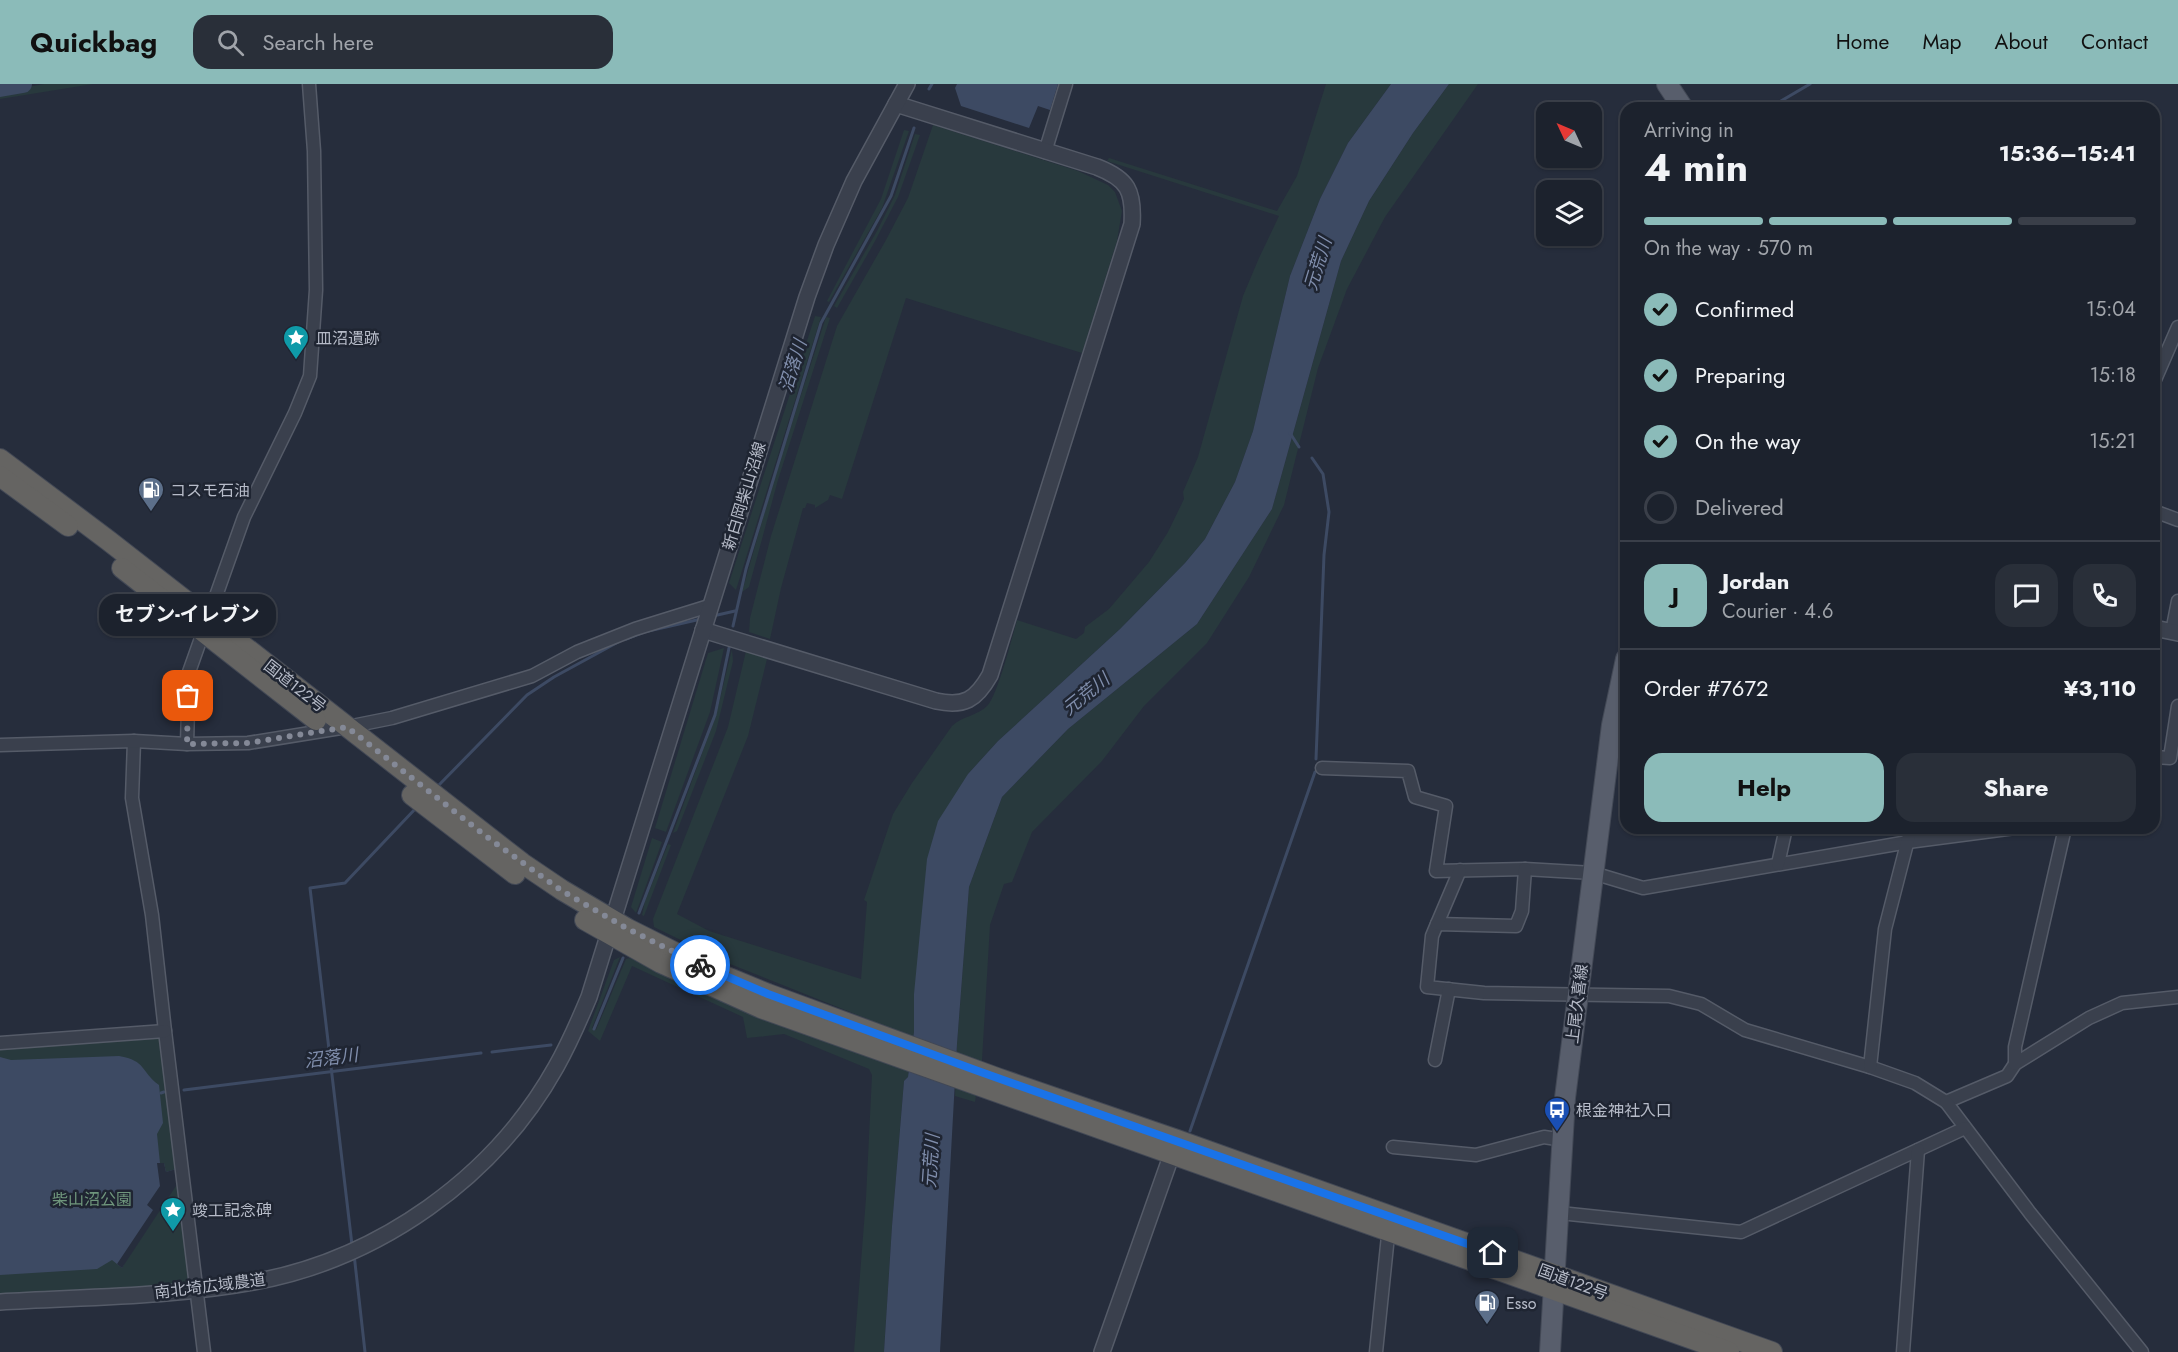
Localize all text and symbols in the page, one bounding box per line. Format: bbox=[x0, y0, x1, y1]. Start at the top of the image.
search box bbox=[193, 15, 613, 69]
text: Quickbag bbox=[30, 22, 157, 63]
icon: search bbox=[214, 26, 247, 59]
text: Search here bbox=[262, 26, 374, 58]
text: Home bbox=[1836, 27, 1889, 57]
text: Map bbox=[1922, 27, 1962, 57]
text: About bbox=[1995, 27, 2048, 57]
text: Contact bbox=[2081, 27, 2148, 57]
north arrow bbox=[1536, 102, 1602, 168]
map controls bbox=[1536, 102, 1602, 246]
text: Arriving in bbox=[1644, 116, 1734, 145]
text: 15:36–15:41 bbox=[1999, 137, 2136, 169]
text: 4 min bbox=[1644, 139, 1748, 196]
button: layers bbox=[1536, 180, 1602, 246]
water label: 元荒川 bbox=[1298, 232, 1339, 294]
text: On the way · 570 m bbox=[1644, 234, 1813, 263]
icon: check bbox=[1644, 293, 1677, 326]
text: Confirmed bbox=[1695, 293, 1794, 325]
text: 15:04 bbox=[2086, 295, 2136, 324]
place icon: 皿沼遺跡 bbox=[281, 323, 311, 361]
place label: 皿沼遺跡 bbox=[316, 327, 380, 350]
water label: 沼落川 bbox=[773, 334, 814, 396]
icon: check bbox=[1644, 359, 1677, 392]
text: Preparing bbox=[1695, 359, 1786, 391]
text: 15:18 bbox=[2090, 361, 2136, 390]
icon: check bbox=[1644, 425, 1677, 458]
text: On the way bbox=[1695, 425, 1800, 457]
text: 15:21 bbox=[2089, 427, 2136, 456]
street label: 新白岡柴山沼線 bbox=[717, 439, 771, 553]
fuel station icon: コスモ石油 bbox=[136, 475, 166, 513]
place label: コスモ石油 bbox=[170, 479, 250, 502]
text: Delivered bbox=[1695, 491, 1784, 523]
button: chat bbox=[1995, 564, 2058, 627]
button: phone bbox=[2073, 564, 2136, 627]
text: Jordan bbox=[1722, 565, 1789, 597]
text: J bbox=[1672, 579, 1679, 611]
callout: セブン-イレブン bbox=[100, 594, 276, 636]
text: Courier · 4.6 bbox=[1722, 597, 1834, 626]
text: セブン-イレブン bbox=[115, 600, 260, 629]
street label: 国道122号 bbox=[259, 654, 331, 718]
water label: 元荒川 bbox=[1057, 666, 1117, 721]
pin bbox=[162, 670, 213, 721]
text: Order #7672 bbox=[1644, 672, 1769, 704]
text: ¥3,110 bbox=[2064, 672, 2136, 704]
icon: bag bbox=[171, 679, 204, 712]
button: Help bbox=[1644, 753, 1884, 822]
button: Share bbox=[1896, 753, 2136, 822]
courier bbox=[670, 935, 730, 995]
icon: bike bbox=[684, 949, 717, 982]
street label: 上尾久喜線 bbox=[1561, 963, 1593, 1045]
water label: 沼落川 bbox=[303, 1042, 361, 1074]
bus stop icon: 根金神社入口 bbox=[1542, 1095, 1572, 1133]
place label: 根金神社入口 bbox=[1576, 1099, 1672, 1122]
water label: 元荒川 bbox=[916, 1131, 946, 1189]
park label: 柴山沼公園 bbox=[52, 1188, 132, 1211]
place icon: 竣工記念碑 bbox=[158, 1195, 188, 1233]
place label: 竣工記念碑 bbox=[192, 1199, 272, 1222]
pin bbox=[1467, 1227, 1518, 1278]
icon: home bbox=[1476, 1236, 1509, 1269]
street label: 国道122号 bbox=[1535, 1259, 1611, 1305]
street label: 南北埼広域農道 bbox=[153, 1268, 267, 1304]
fuel station icon: Esso bbox=[1472, 1288, 1502, 1326]
place label: Esso bbox=[1506, 1292, 1537, 1315]

